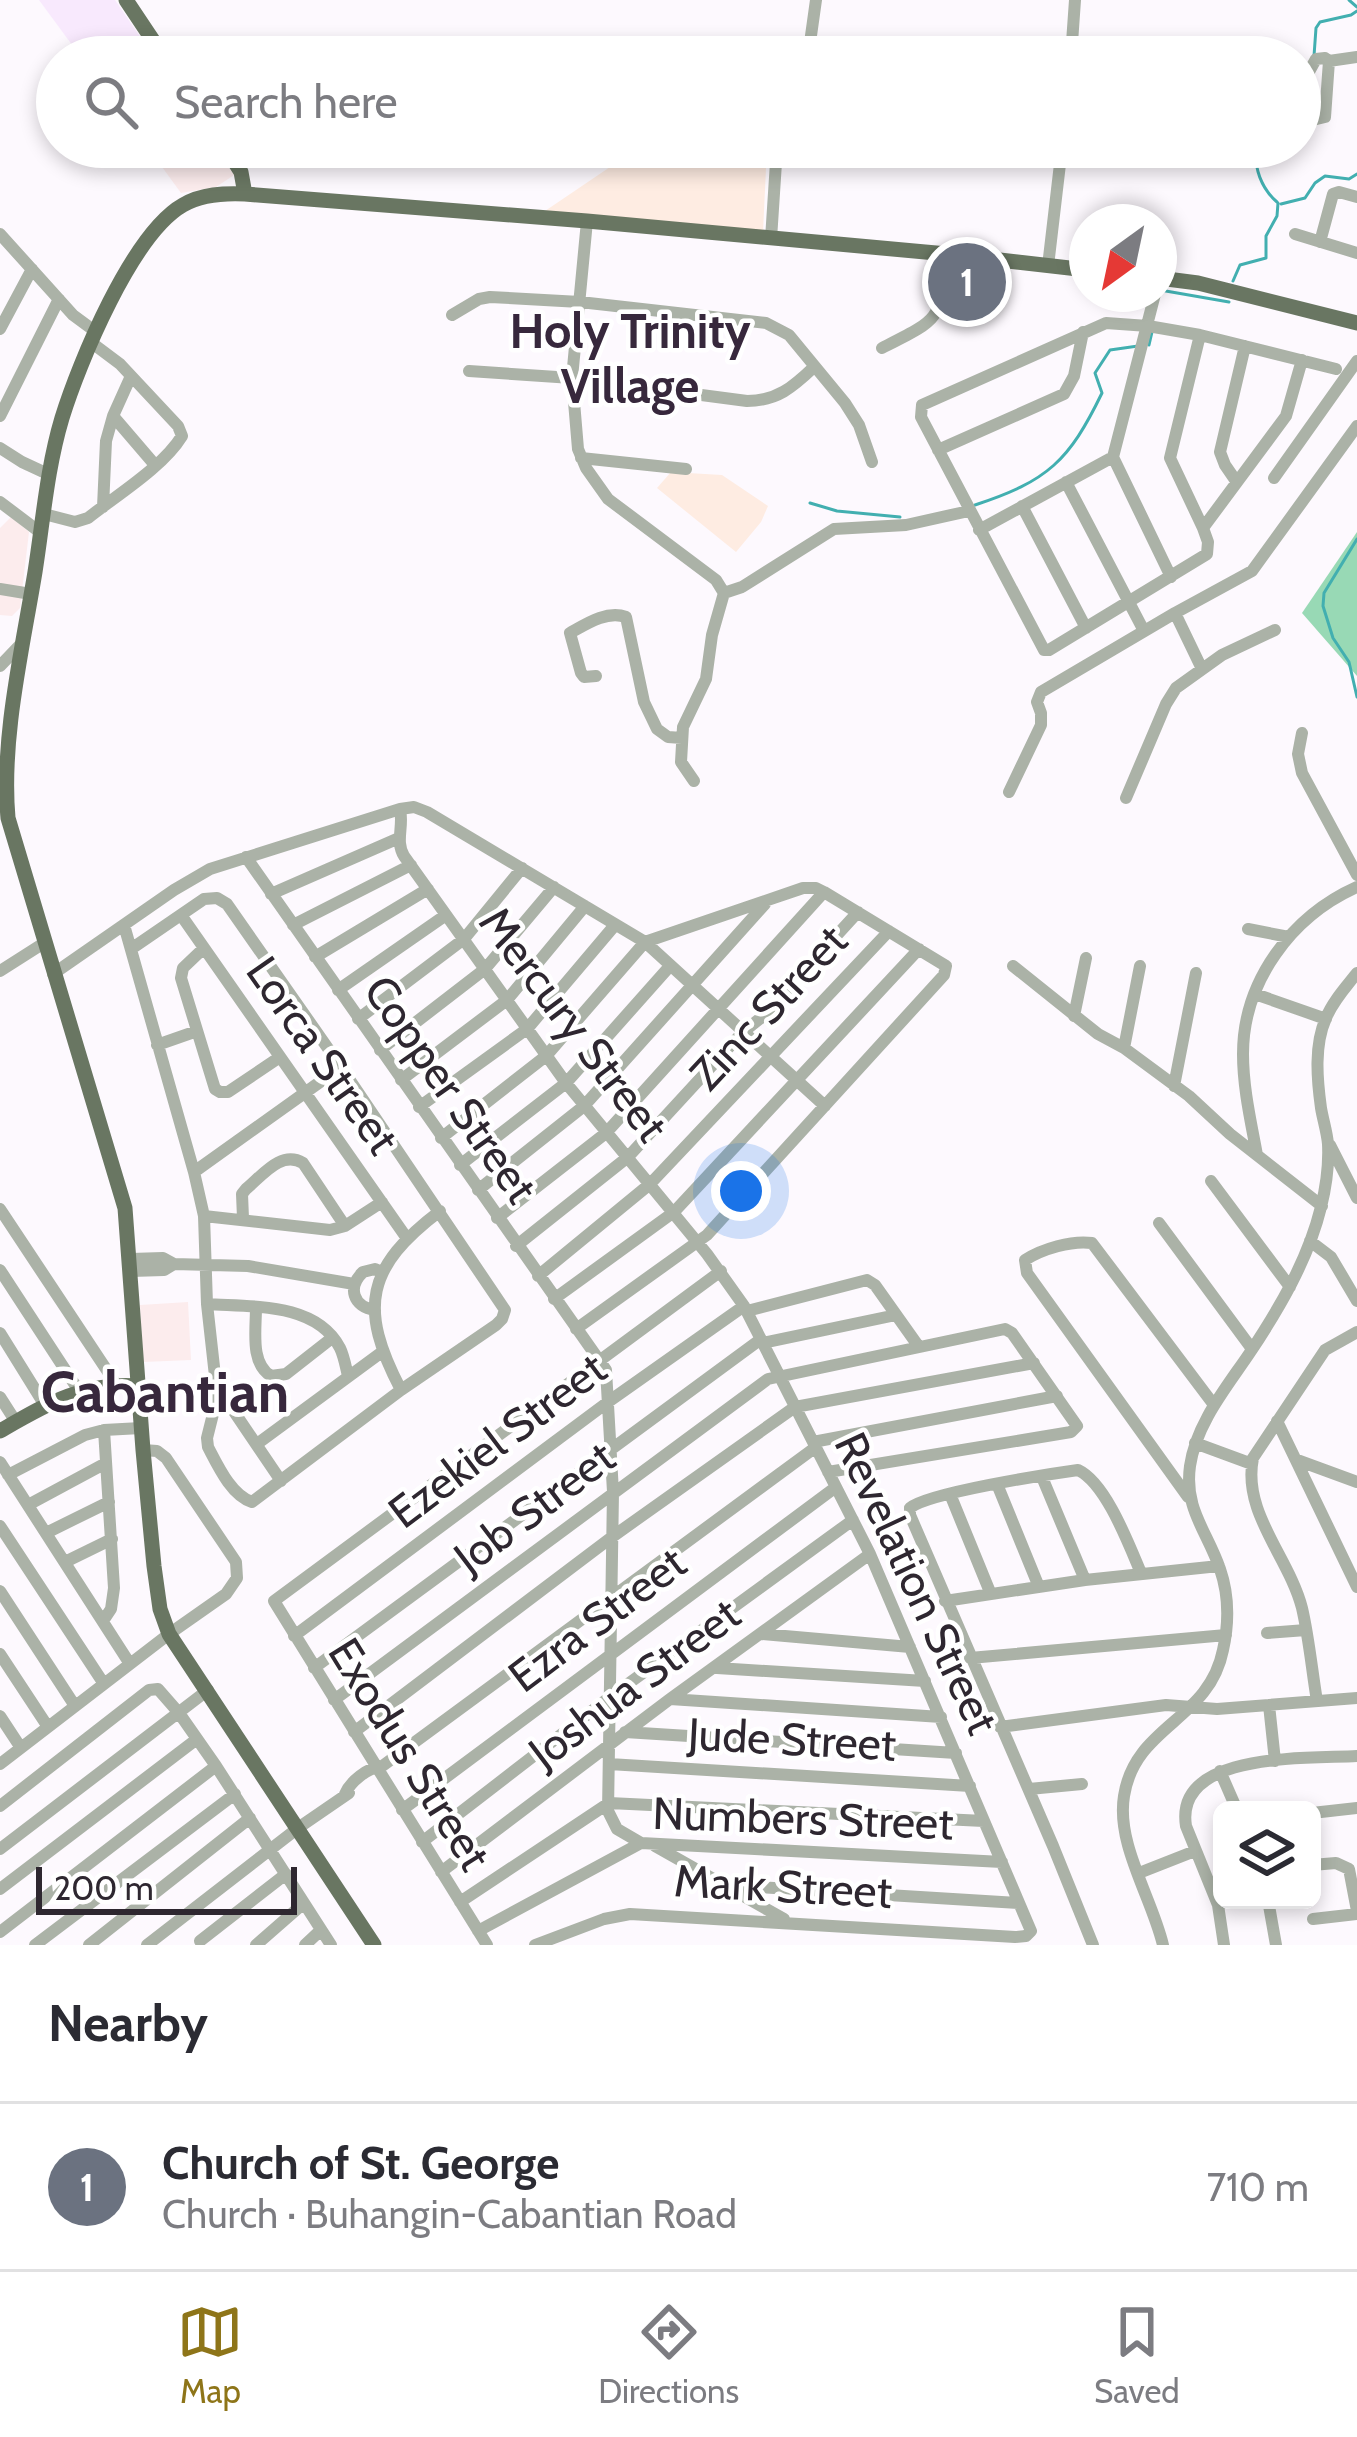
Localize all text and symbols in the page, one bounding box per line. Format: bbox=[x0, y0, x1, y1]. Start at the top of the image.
search box bbox=[36, 36, 1321, 168]
icon: search bbox=[78, 69, 144, 135]
text: Search here bbox=[174, 75, 398, 129]
north arrow bbox=[1069, 204, 1177, 312]
pin: 1 bbox=[928, 237, 1006, 327]
district label: Holy Trinity Village bbox=[510, 302, 751, 415]
street label: Mercury Street bbox=[468, 896, 680, 1152]
street label: Zinc Street bbox=[678, 913, 858, 1101]
street label: Lorca Street bbox=[235, 946, 411, 1164]
street label: Copper Street bbox=[353, 965, 549, 1213]
your location bbox=[711, 1161, 771, 1221]
street label: Ezekiel Street bbox=[378, 1341, 616, 1539]
district label: Cabantian bbox=[41, 1357, 289, 1426]
street label: Revelation Street bbox=[824, 1424, 1010, 1742]
street label: Job Street bbox=[443, 1429, 625, 1585]
street label: Ezra Street bbox=[498, 1535, 696, 1703]
street label: Joshua Street bbox=[517, 1586, 750, 1780]
street label: Exodus Street bbox=[317, 1628, 503, 1880]
street label: Jude Street bbox=[686, 1707, 897, 1771]
street label: Numbers Street bbox=[652, 1786, 954, 1850]
map controls bbox=[1213, 1801, 1321, 1909]
button: layers bbox=[1213, 1801, 1321, 1909]
street label: Mark Street bbox=[673, 1853, 893, 1919]
scale bar bbox=[36, 1861, 297, 1914]
text: 200 m bbox=[54, 1868, 154, 1908]
text: Nearby bbox=[48, 1992, 208, 2054]
text: Church of St. George bbox=[162, 2136, 559, 2190]
text: 1 bbox=[80, 2163, 94, 2211]
text: 710 m bbox=[1206, 2163, 1309, 2211]
text: Church · Buhangin-Cabantian Road bbox=[162, 2190, 737, 2238]
tab: Map bbox=[177, 2299, 243, 2411]
tab: Directions bbox=[598, 2299, 739, 2411]
tab: Saved bbox=[1094, 2299, 1180, 2411]

